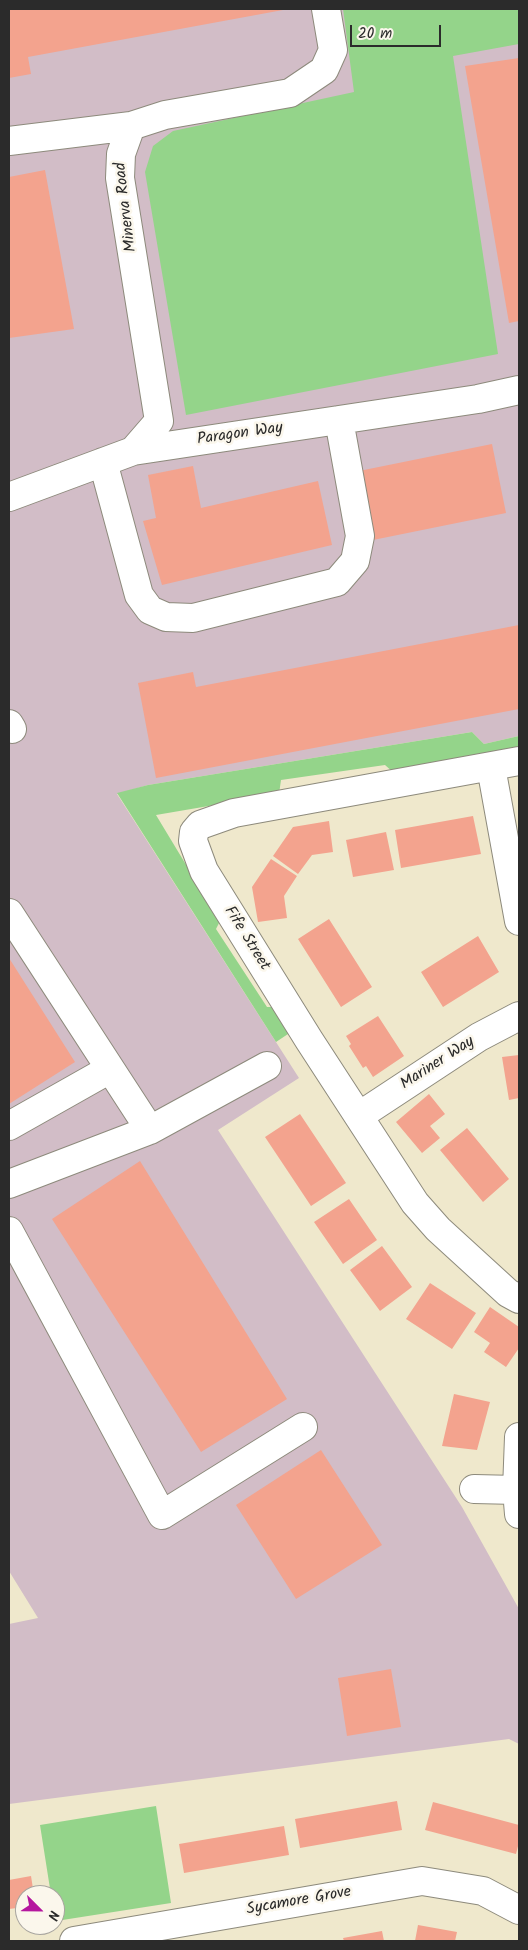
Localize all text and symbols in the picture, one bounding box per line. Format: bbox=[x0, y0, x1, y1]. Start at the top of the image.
scale bar bbox=[353, 15, 444, 47]
text: 20 m bbox=[358, 22, 392, 46]
street label: Minerva Road bbox=[112, 161, 142, 253]
street label: Paragon Way bbox=[196, 419, 284, 451]
street label: Fife Street bbox=[219, 903, 273, 975]
street label: Mariner Way bbox=[397, 1033, 479, 1095]
street label: Sycamore Grove bbox=[245, 1883, 353, 1921]
north arrow bbox=[15, 1885, 65, 1935]
text: N bbox=[41, 1907, 65, 1924]

